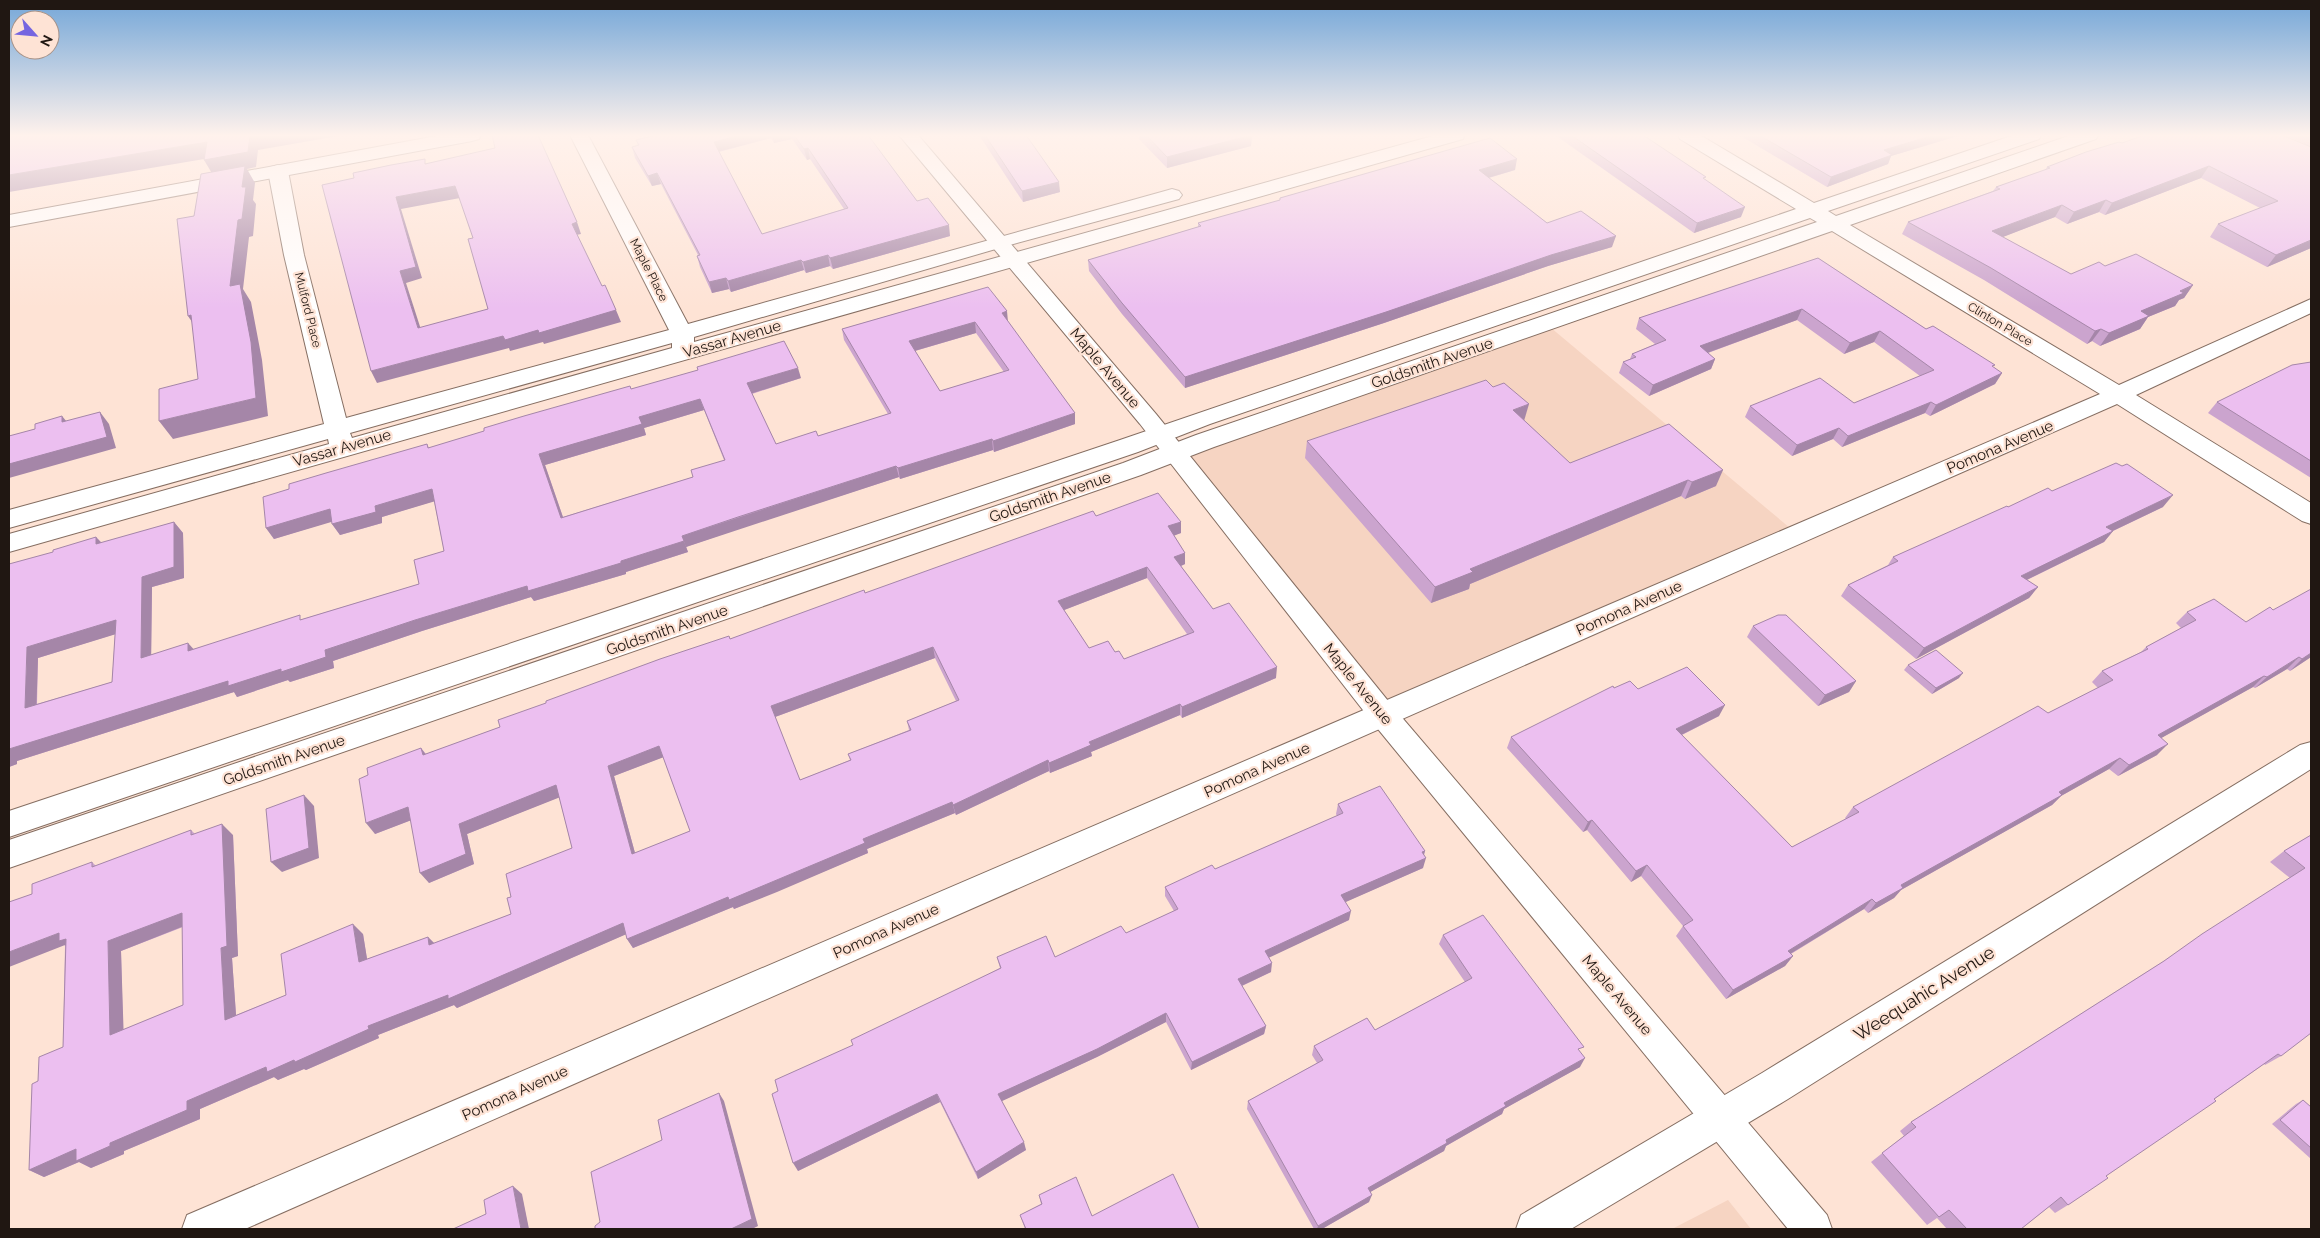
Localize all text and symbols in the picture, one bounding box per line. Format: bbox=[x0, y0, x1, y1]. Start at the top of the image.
north arrow bbox=[10, 10, 60, 60]
text: N bbox=[37, 33, 56, 49]
street label: Maple Place bbox=[627, 236, 671, 304]
street label: Mulford Place bbox=[292, 271, 324, 349]
street label: Clinton Place bbox=[1965, 299, 2035, 349]
street label: Vassar Avenue bbox=[681, 316, 783, 362]
street label: Maple Avenue bbox=[1066, 324, 1144, 412]
street label: Goldsmith Avenue bbox=[1369, 334, 1495, 392]
street label: Pomona Avenue bbox=[1944, 416, 2056, 478]
street label: Vassar Avenue bbox=[291, 425, 393, 471]
street label: Goldsmith Avenue bbox=[987, 468, 1113, 526]
street label: Pomona Avenue bbox=[1573, 577, 1685, 639]
street label: Goldsmith Avenue bbox=[604, 601, 730, 659]
street label: Maple Avenue bbox=[1320, 640, 1396, 728]
street label: Goldsmith Avenue bbox=[221, 731, 347, 789]
street label: Pomona Avenue bbox=[1201, 739, 1313, 801]
street label: Pomona Avenue bbox=[830, 900, 942, 962]
street label: Weequahic Avenue bbox=[1850, 941, 1999, 1045]
street label: Maple Avenue bbox=[1578, 951, 1656, 1039]
street label: Pomona Avenue bbox=[459, 1062, 571, 1124]

